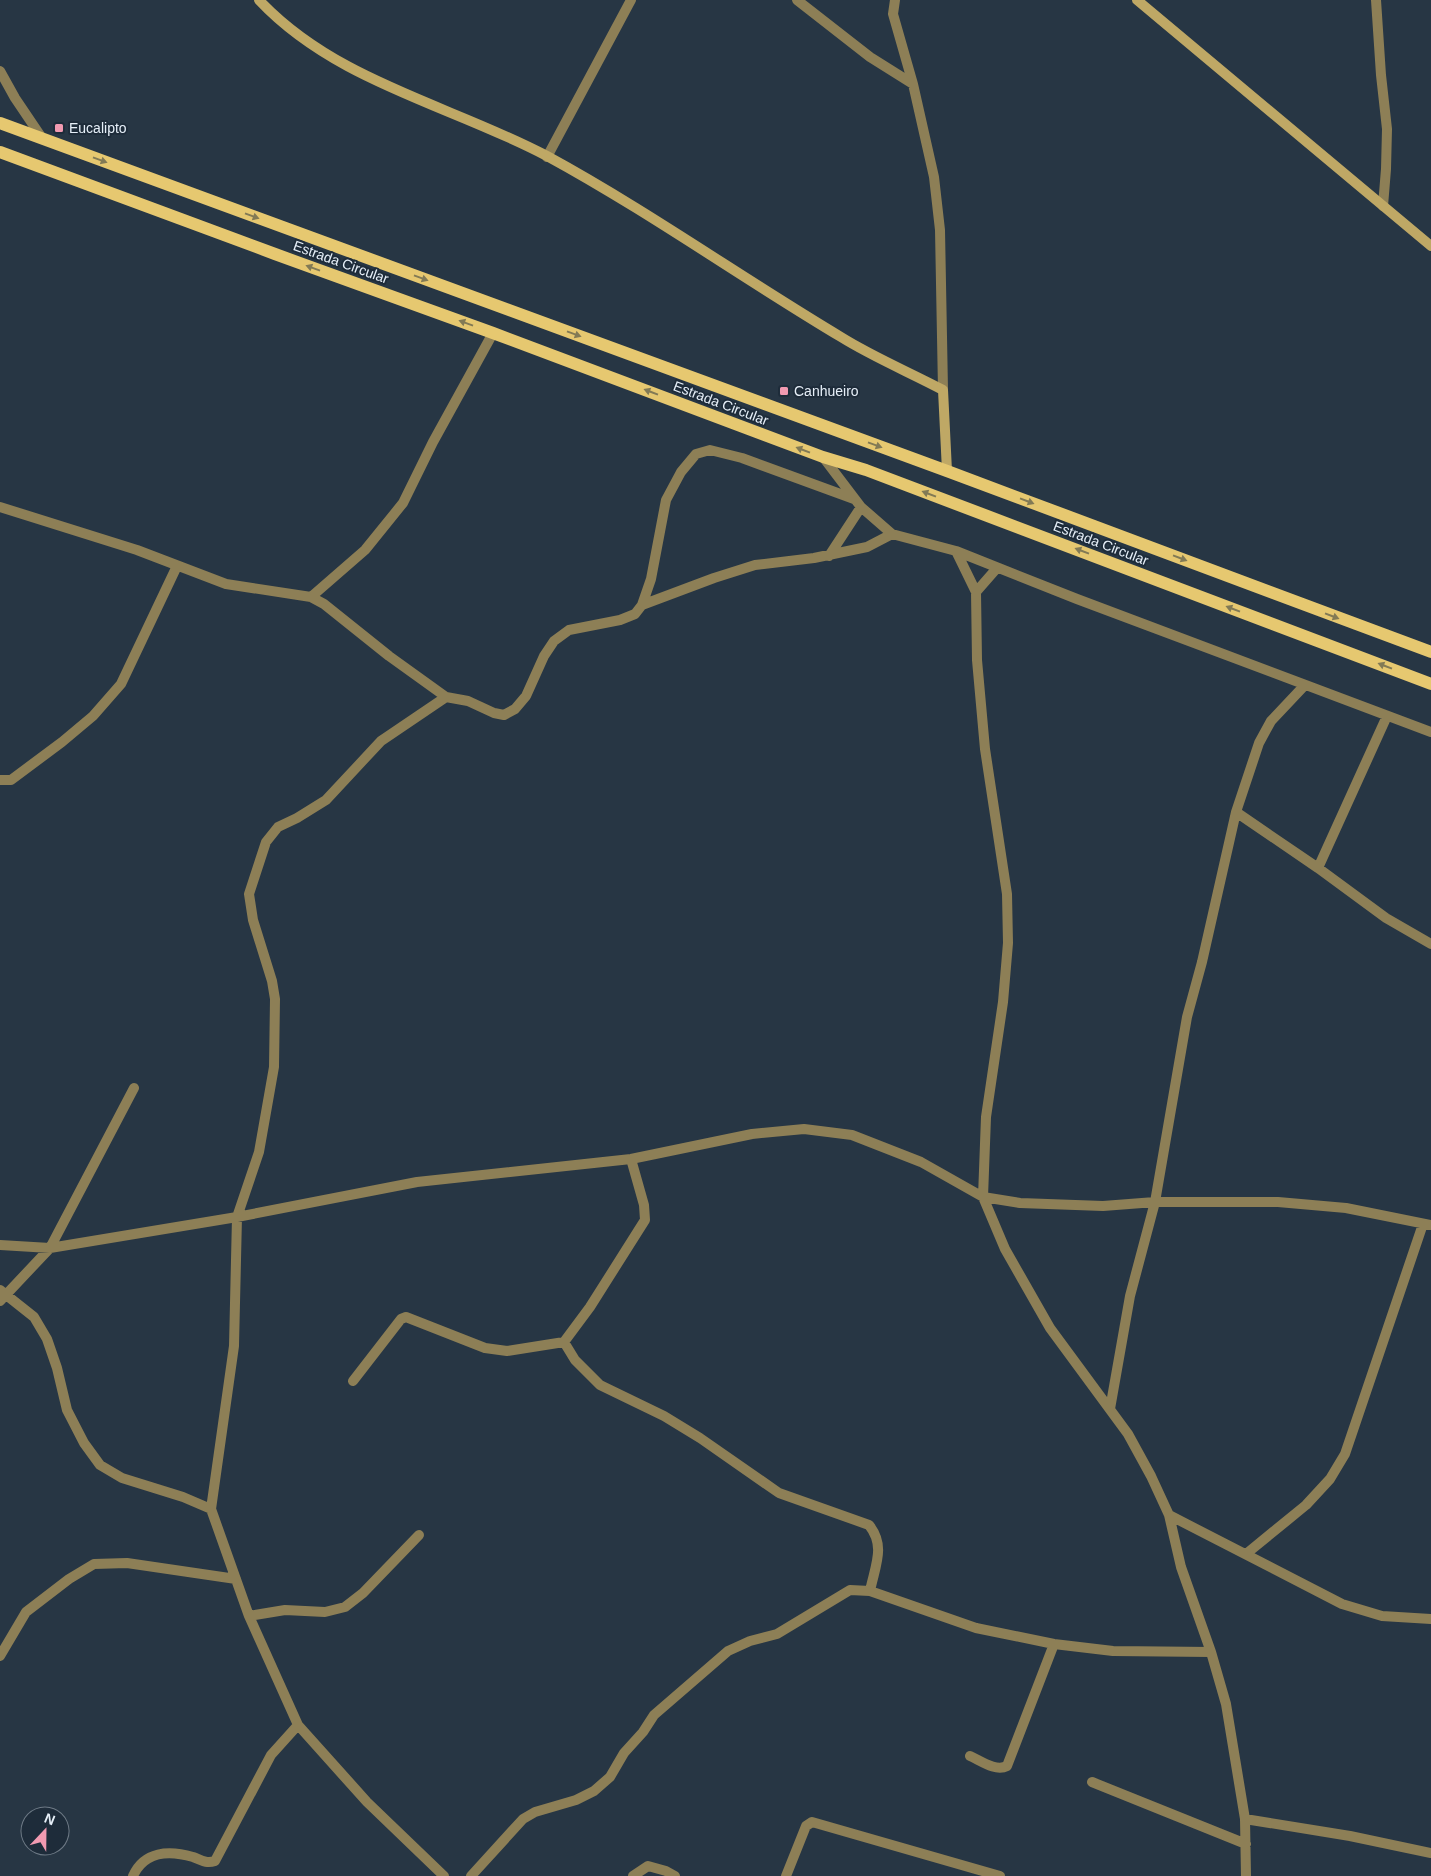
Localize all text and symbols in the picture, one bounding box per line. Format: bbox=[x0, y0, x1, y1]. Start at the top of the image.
place label: Eucalipto bbox=[69, 120, 127, 136]
marker: Eucalipto bbox=[53, 122, 65, 134]
one-way arrow bbox=[93, 156, 108, 164]
one-way arrow bbox=[245, 212, 260, 220]
street label: Estrada Circular bbox=[291, 237, 391, 287]
one-way arrow bbox=[305, 264, 320, 272]
one-way arrow bbox=[414, 274, 429, 282]
one-way arrow bbox=[458, 319, 473, 327]
one-way arrow bbox=[567, 330, 582, 338]
street label: Estrada Circular bbox=[671, 378, 771, 429]
place label: Canhueiro bbox=[794, 383, 859, 399]
marker: Canhueiro bbox=[778, 385, 790, 397]
one-way arrow bbox=[643, 388, 658, 396]
one-way arrow bbox=[868, 441, 883, 449]
one-way arrow bbox=[795, 446, 810, 454]
one-way arrow bbox=[922, 490, 937, 497]
one-way arrow bbox=[1020, 498, 1035, 505]
street label: Estrada Circular bbox=[1051, 518, 1151, 569]
one-way arrow bbox=[1074, 547, 1089, 554]
one-way arrow bbox=[1172, 555, 1187, 563]
one-way arrow bbox=[1226, 605, 1241, 612]
one-way arrow bbox=[1324, 613, 1339, 620]
one-way arrow bbox=[1378, 662, 1393, 670]
north arrow bbox=[20, 1806, 70, 1856]
text: N bbox=[42, 1810, 58, 1828]

